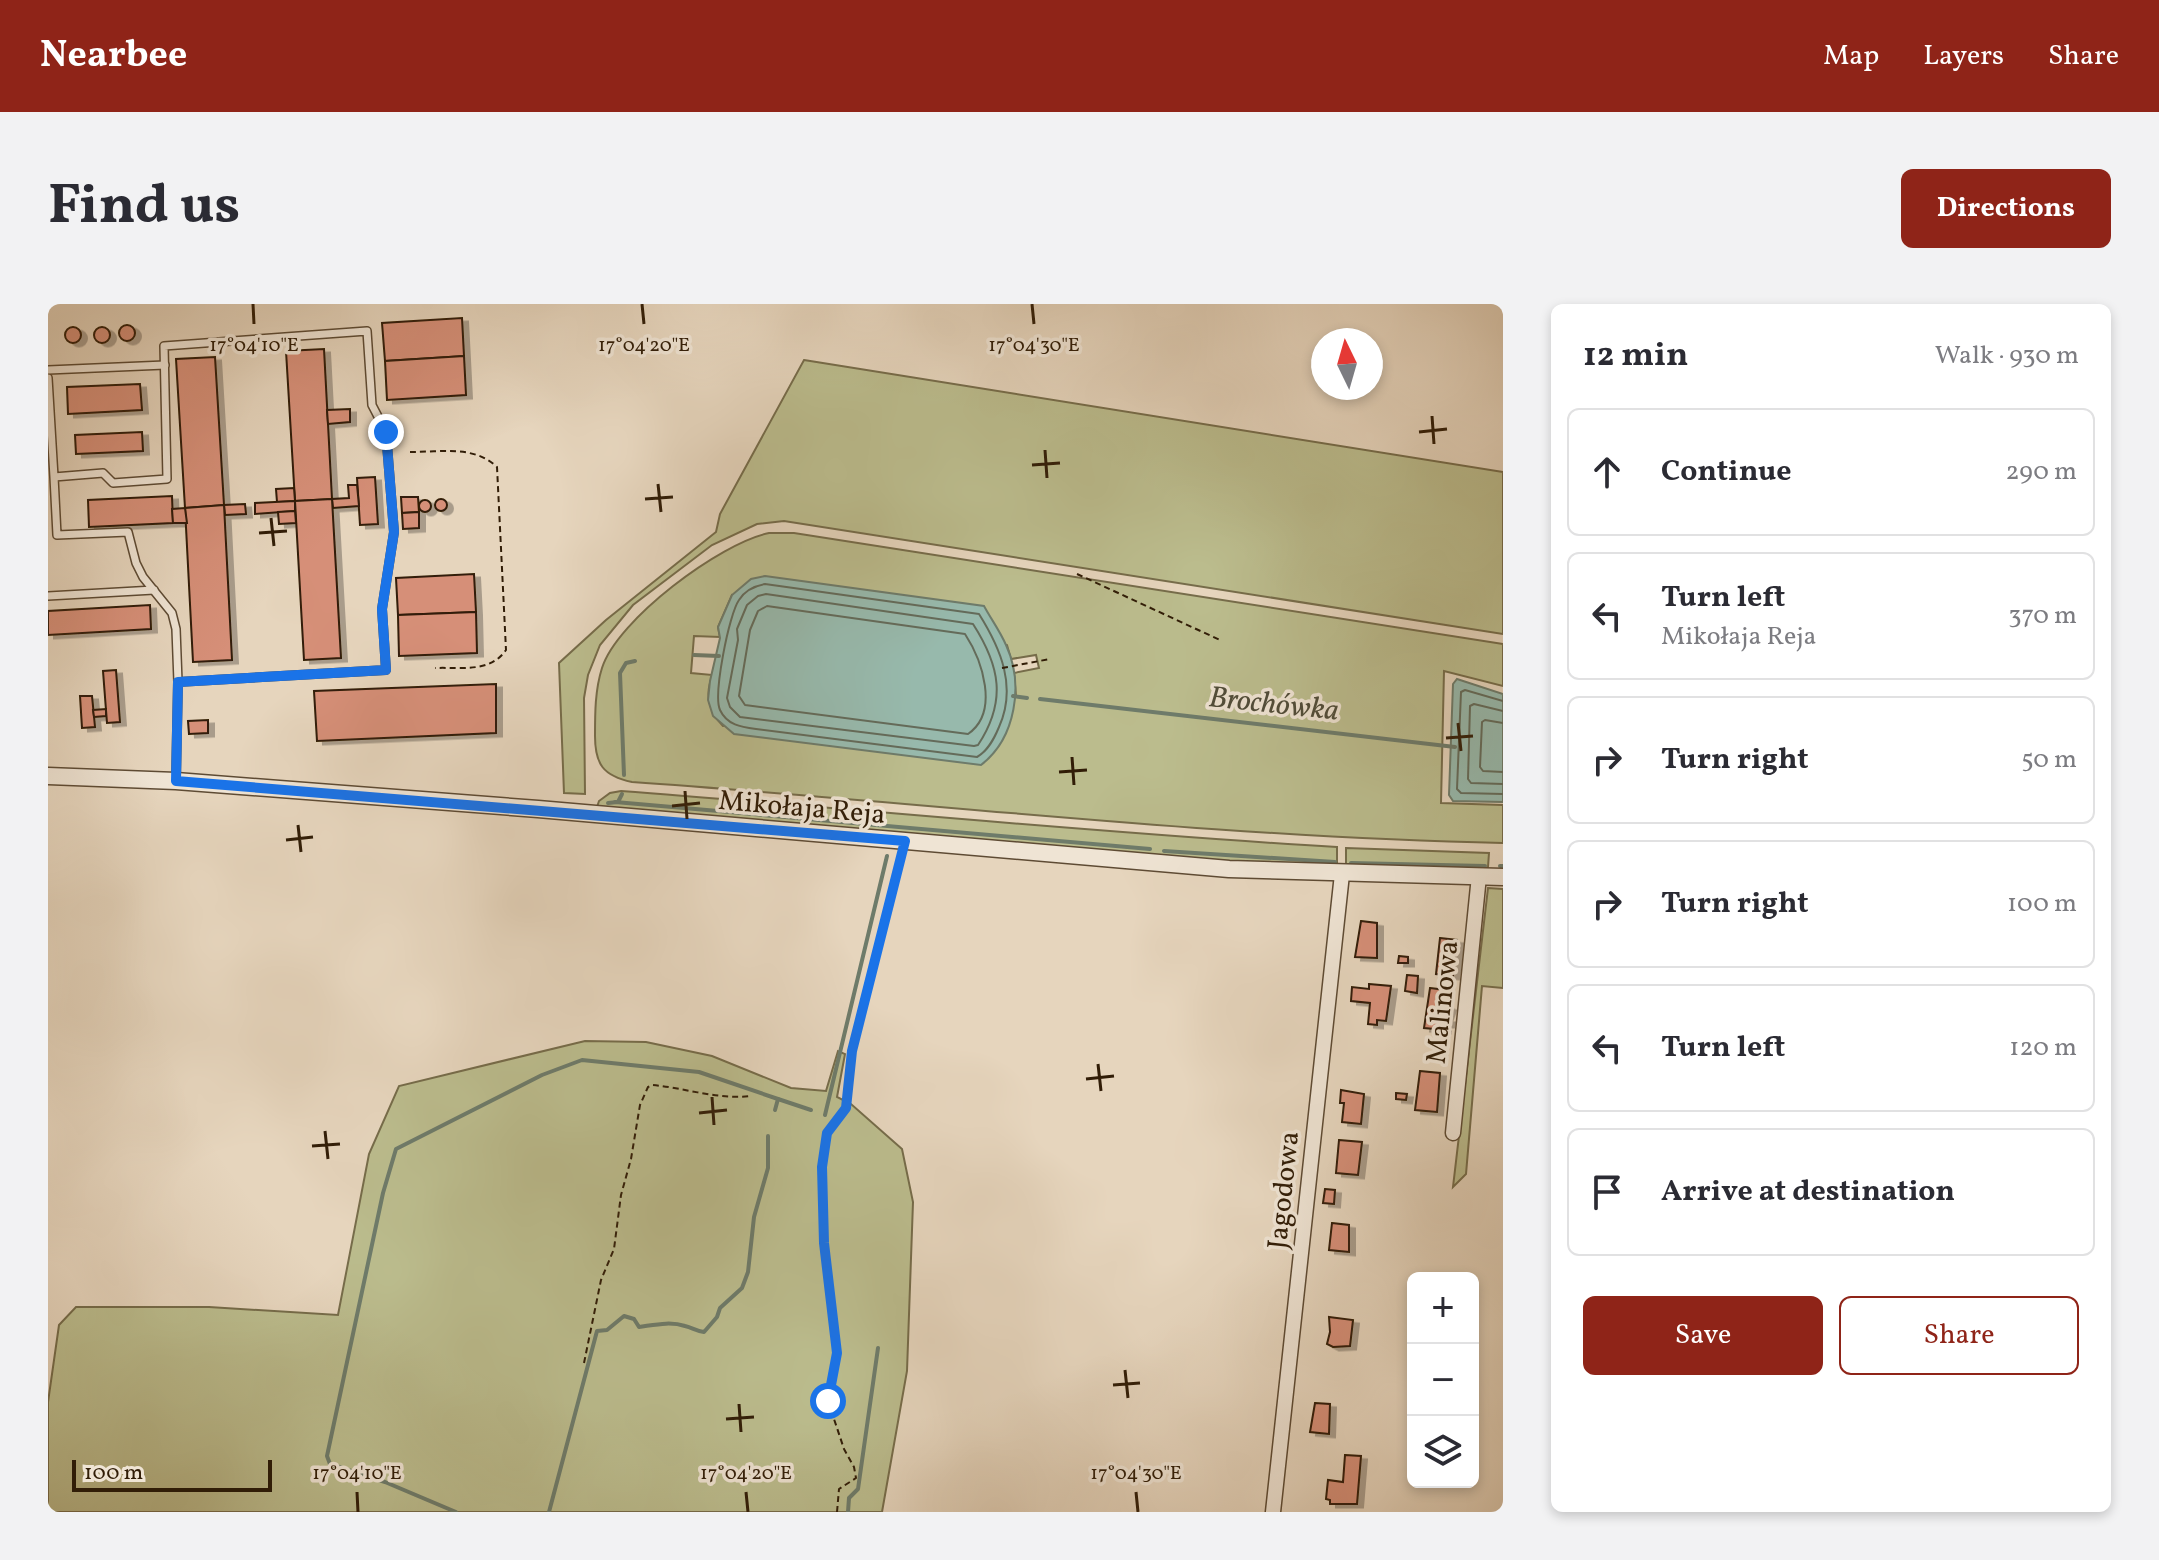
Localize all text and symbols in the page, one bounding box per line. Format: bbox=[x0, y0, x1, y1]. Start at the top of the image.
text: Nearbee bbox=[40, 30, 187, 83]
text: Map bbox=[1823, 37, 1879, 76]
text: Layers bbox=[1923, 37, 2004, 76]
text: Share bbox=[2048, 37, 2119, 76]
text: Find us bbox=[48, 169, 240, 247]
button: Directions bbox=[1901, 169, 2111, 248]
north arrow bbox=[1311, 328, 1383, 400]
text: 17°04'10"E bbox=[209, 332, 299, 360]
text: 17°04'20"E bbox=[598, 332, 690, 360]
text: 17°04'30"E bbox=[988, 332, 1080, 360]
text: 12 min bbox=[1583, 333, 1688, 380]
text: Walk · 930 m bbox=[1935, 338, 2079, 374]
route end bbox=[368, 414, 404, 450]
icon: ahead bbox=[1585, 450, 1629, 494]
text: Continue bbox=[1661, 451, 1792, 493]
text: 290 m bbox=[2005, 454, 2077, 490]
text: Turn left bbox=[1661, 577, 1785, 619]
icon: left bbox=[1585, 594, 1629, 638]
text: 370 m bbox=[2008, 598, 2077, 634]
text: Mikołaja Reja bbox=[1661, 619, 1817, 655]
water label: Brochówka bbox=[1207, 677, 1341, 733]
icon: right bbox=[1585, 738, 1629, 782]
text: Turn right bbox=[1661, 739, 1809, 781]
text: 50 m bbox=[2021, 742, 2077, 778]
street label: Mikołaja Reja bbox=[717, 782, 887, 835]
icon: right bbox=[1585, 882, 1629, 926]
text: Turn right bbox=[1661, 883, 1809, 925]
text: 100 m bbox=[2007, 886, 2077, 922]
street label: Malinowa bbox=[1418, 939, 1469, 1066]
icon: left bbox=[1585, 1026, 1629, 1070]
text: Turn left bbox=[1661, 1027, 1785, 1069]
text: 120 m bbox=[2009, 1030, 2077, 1066]
street label: Jagodowa bbox=[1259, 1129, 1310, 1251]
icon: arrive bbox=[1585, 1170, 1629, 1214]
text: Arrive at destination bbox=[1661, 1171, 1955, 1213]
map controls bbox=[1407, 1272, 1479, 1488]
button: + bbox=[1407, 1272, 1479, 1344]
button: Save bbox=[1583, 1296, 1823, 1375]
button: Share bbox=[1839, 1296, 2079, 1375]
button: − bbox=[1407, 1344, 1479, 1416]
route start bbox=[810, 1383, 846, 1419]
button: layers bbox=[1407, 1416, 1479, 1488]
scale bar bbox=[72, 1456, 272, 1492]
text: 100 m bbox=[84, 1458, 143, 1489]
text: 17°04'10"E bbox=[312, 1460, 402, 1488]
text: 17°04'20"E bbox=[700, 1460, 792, 1488]
text: 17°04'30"E bbox=[1090, 1460, 1182, 1488]

